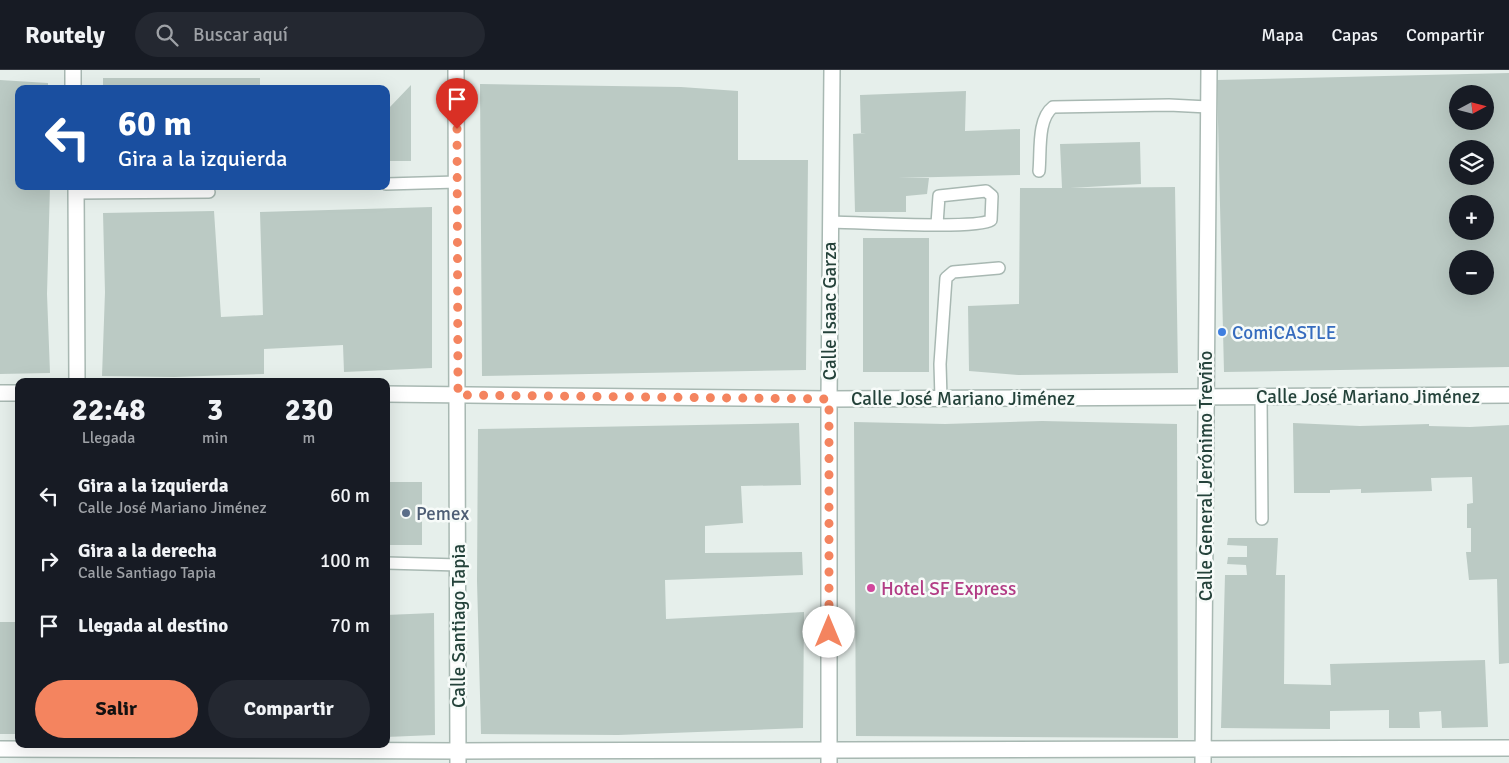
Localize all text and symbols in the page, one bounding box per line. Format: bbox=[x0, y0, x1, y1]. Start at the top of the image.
search box bbox=[135, 12, 485, 57]
text: Routely bbox=[25, 20, 105, 50]
icon: search bbox=[153, 21, 181, 49]
text: Buscar aquí bbox=[193, 23, 288, 47]
text: Mapa bbox=[1261, 24, 1304, 46]
text: Capas bbox=[1332, 24, 1378, 46]
text: Compartir bbox=[1406, 24, 1484, 46]
pin bbox=[436, 78, 478, 129]
icon: arrive bbox=[443, 85, 471, 113]
north arrow bbox=[1449, 85, 1494, 130]
map controls bbox=[1449, 85, 1494, 295]
text: 60 m bbox=[118, 102, 192, 145]
icon: left bbox=[35, 105, 100, 170]
button: layers bbox=[1449, 140, 1494, 185]
text: Gira a la izquierda bbox=[118, 145, 287, 172]
button: + bbox=[1449, 195, 1494, 240]
street label: Calle Isaac Garza bbox=[818, 242, 842, 380]
button: − bbox=[1449, 250, 1494, 295]
place label: ComiCASTLE bbox=[1232, 321, 1336, 345]
marker: ComiCASTLE bbox=[1216, 326, 1228, 338]
street label: Calle General Jerónimo Treviño bbox=[1194, 351, 1218, 601]
street label: Calle José Mariano Jiménez bbox=[1256, 385, 1480, 409]
street label: Calle José Mariano Jiménez bbox=[851, 387, 1075, 411]
text: 22:48 bbox=[72, 392, 145, 429]
text: 3 bbox=[207, 392, 223, 429]
text: 230 bbox=[285, 392, 333, 429]
text: Llegada bbox=[82, 428, 135, 448]
text: min bbox=[202, 428, 228, 448]
text: m bbox=[303, 428, 315, 448]
text: Gira a la izquierda bbox=[78, 474, 228, 498]
icon: left bbox=[35, 482, 63, 510]
text: 60 m bbox=[330, 484, 370, 508]
text: Calle José Mariano Jiménez bbox=[78, 498, 267, 518]
place label: Pemex bbox=[416, 502, 469, 526]
marker: Pemex bbox=[400, 507, 412, 519]
text: Gira a la derecha bbox=[78, 539, 217, 563]
street label: Calle Santiago Tapia bbox=[447, 544, 471, 708]
icon: right bbox=[35, 547, 63, 575]
text: 100 m bbox=[320, 549, 370, 573]
text: Calle Santiago Tapia bbox=[78, 563, 216, 583]
place label: Hotel SF Express bbox=[881, 577, 1016, 601]
marker: Hotel SF Express bbox=[865, 582, 877, 594]
position arrow bbox=[802, 605, 854, 657]
icon: arrive bbox=[35, 612, 63, 640]
text: Llegada al destino bbox=[78, 614, 228, 638]
text: 70 m bbox=[330, 614, 370, 638]
button: Salir bbox=[35, 680, 198, 738]
button: Compartir bbox=[208, 680, 370, 738]

